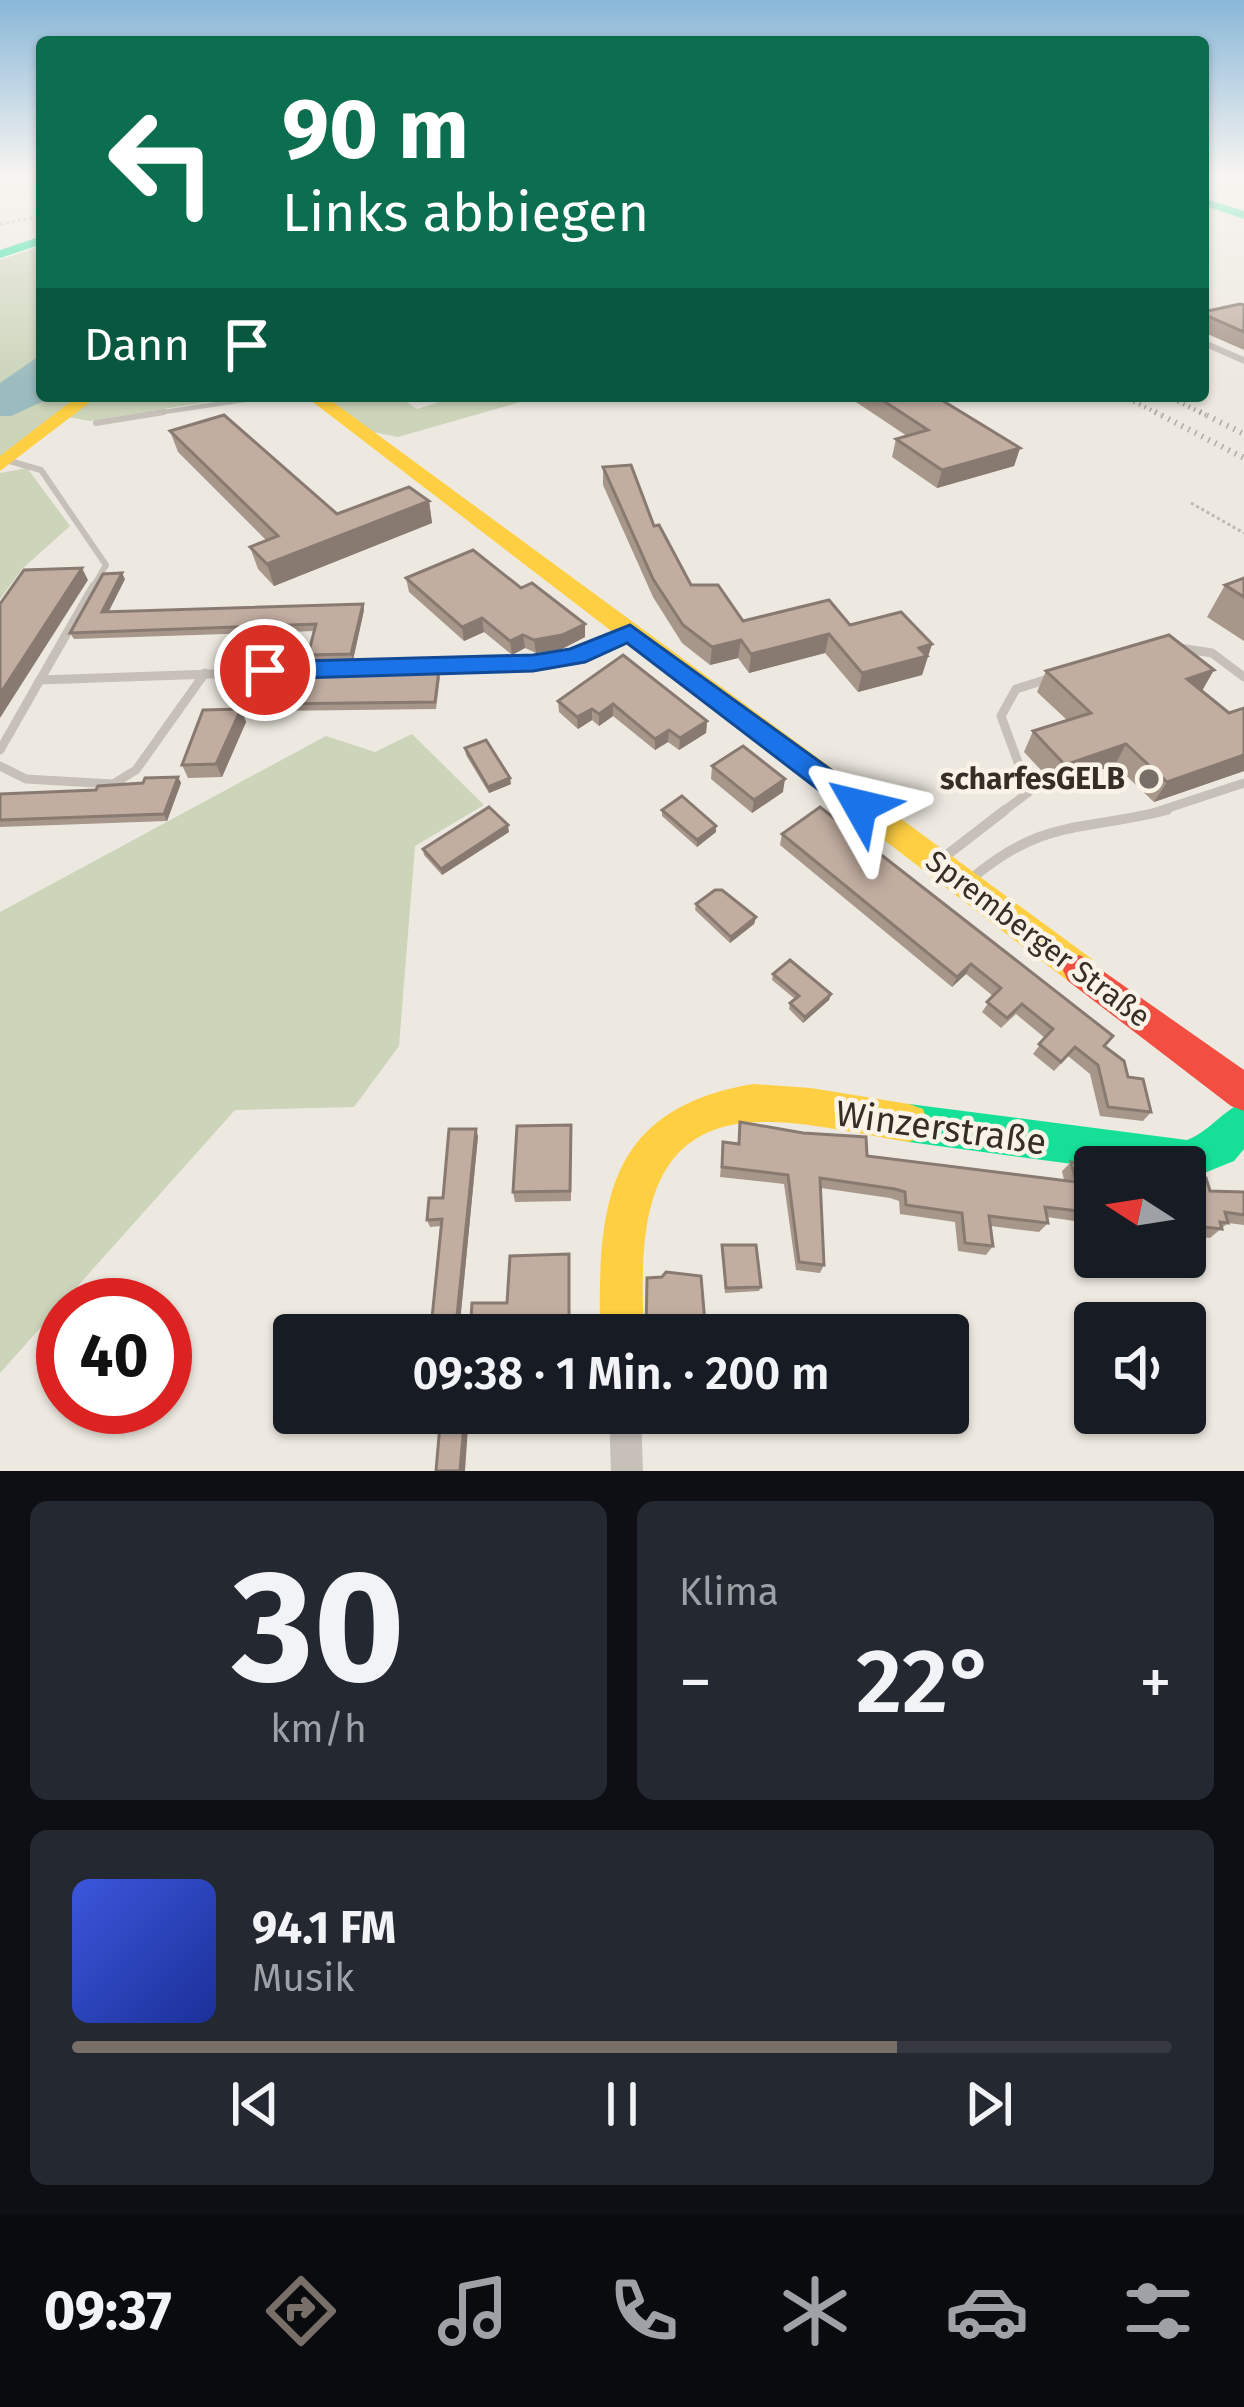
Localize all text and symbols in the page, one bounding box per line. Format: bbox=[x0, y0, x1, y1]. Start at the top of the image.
text: 90 m bbox=[282, 79, 469, 180]
icon: left bbox=[84, 84, 240, 240]
text: Links abbiegen bbox=[282, 181, 649, 245]
icon: arrive bbox=[214, 312, 280, 378]
text: Dann bbox=[84, 318, 190, 372]
pin bbox=[214, 619, 316, 721]
icon: arrive bbox=[232, 637, 298, 703]
position arrow bbox=[797, 743, 923, 869]
place label: scharfesGELB bbox=[940, 761, 1125, 797]
marker: scharfesGELB bbox=[1136, 766, 1162, 792]
street label: Spremberger Straße bbox=[919, 843, 1157, 1035]
street label: Winzerstraße bbox=[833, 1091, 1049, 1165]
north arrow bbox=[1074, 1146, 1206, 1278]
map controls bbox=[1074, 1146, 1206, 1434]
speed limit sign: 40 bbox=[36, 1278, 192, 1434]
button: sound bbox=[1074, 1302, 1206, 1434]
text: 09:38 · 1 Min. · 200 m bbox=[412, 1347, 830, 1401]
text: 30 bbox=[232, 1534, 405, 1721]
text: Klima bbox=[679, 1569, 779, 1615]
text: 22° bbox=[856, 1628, 995, 1736]
text: − bbox=[679, 1643, 712, 1722]
text: + bbox=[1139, 1643, 1172, 1722]
text: km/h bbox=[270, 1706, 367, 1752]
text: 94.1 FM bbox=[252, 1901, 396, 1955]
text: Musik bbox=[252, 1955, 354, 2001]
icon: previous bbox=[222, 2071, 288, 2137]
icon: pause bbox=[589, 2071, 655, 2137]
icon: next bbox=[956, 2071, 1022, 2137]
icon: directions bbox=[259, 2269, 343, 2353]
icon: music bbox=[431, 2269, 515, 2353]
icon: phone bbox=[602, 2269, 686, 2353]
icon: climate bbox=[773, 2269, 857, 2353]
icon: car bbox=[945, 2269, 1029, 2353]
icon: filters bbox=[1116, 2269, 1200, 2353]
text: 09:37 bbox=[44, 2279, 172, 2343]

